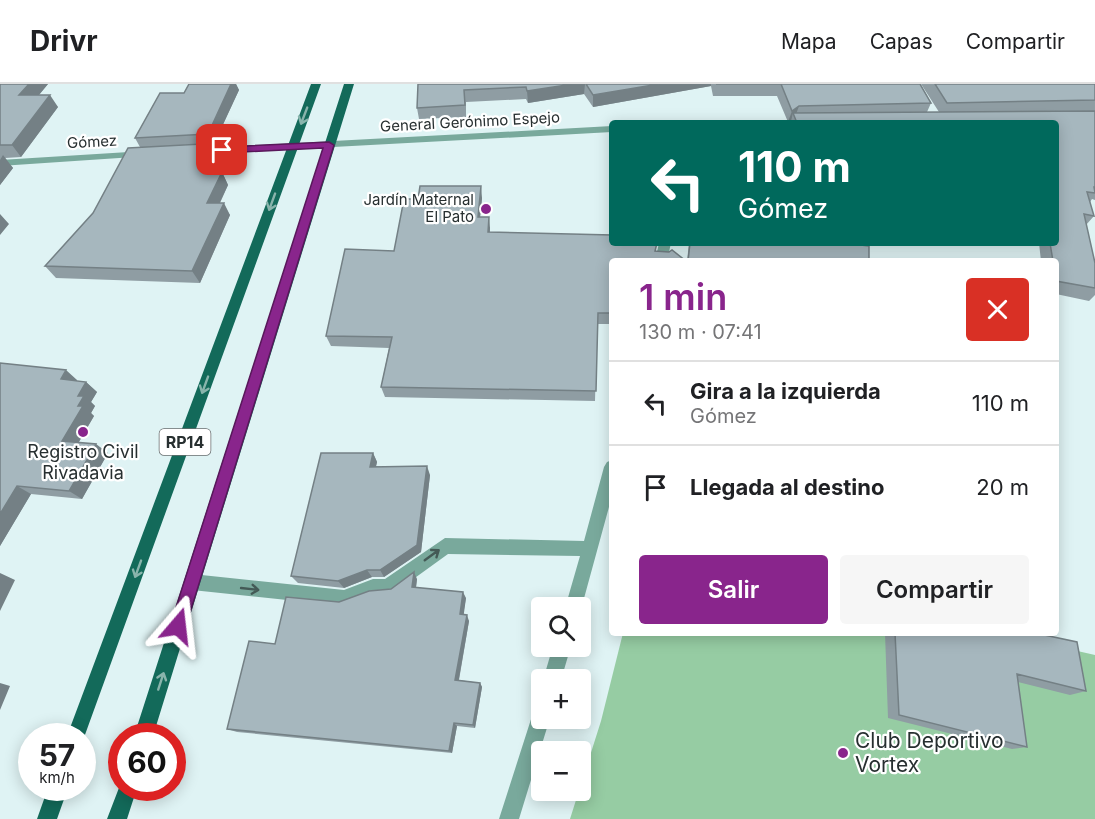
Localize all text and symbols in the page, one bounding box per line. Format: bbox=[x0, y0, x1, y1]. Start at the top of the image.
text: Drivr bbox=[30, 24, 98, 58]
text: Mapa bbox=[781, 29, 837, 54]
text: Capas bbox=[870, 29, 933, 54]
text: Compartir bbox=[966, 29, 1065, 54]
one-way arrow bbox=[298, 106, 309, 124]
street label: General Gerónimo Espejo bbox=[380, 107, 560, 136]
pin bbox=[196, 124, 247, 175]
street label: Gómez bbox=[66, 131, 118, 152]
icon: arrive bbox=[205, 133, 238, 166]
text: 110 m bbox=[738, 141, 851, 192]
icon: left bbox=[639, 144, 717, 222]
place label: Jardín Maternal El Pato bbox=[363, 190, 474, 226]
one-way arrow bbox=[266, 192, 277, 211]
text: Gómez bbox=[738, 192, 828, 225]
marker: Jardín Maternal El Pato bbox=[479, 202, 493, 216]
text: 1 min bbox=[639, 275, 727, 319]
button: close bbox=[966, 278, 1029, 341]
text: 130 m · 07:41 bbox=[639, 320, 762, 344]
one-way arrow bbox=[199, 376, 210, 394]
text: Gira a la izquierda bbox=[690, 378, 881, 404]
icon: left bbox=[639, 387, 672, 420]
text: 110 m bbox=[972, 390, 1029, 416]
text: Gómez bbox=[690, 404, 757, 428]
marker: Registro Civil Rivadavia bbox=[76, 425, 90, 439]
road number: RP14 bbox=[160, 429, 210, 455]
place label: Registro Civil Rivadavia bbox=[27, 441, 139, 483]
icon: arrive bbox=[639, 471, 672, 504]
text: Llegada al destino bbox=[690, 474, 884, 500]
text: 20 m bbox=[976, 474, 1029, 500]
one-way arrow bbox=[424, 549, 440, 562]
button: Salir bbox=[639, 555, 828, 624]
button: Compartir bbox=[840, 555, 1029, 624]
one-way arrow bbox=[132, 559, 143, 577]
one-way arrow bbox=[240, 584, 260, 595]
position arrow bbox=[146, 594, 210, 658]
map controls bbox=[531, 597, 591, 801]
button: search bbox=[531, 597, 591, 657]
button: + bbox=[531, 669, 591, 729]
one-way arrow bbox=[156, 672, 167, 691]
speed limit sign: 60 bbox=[108, 723, 186, 801]
place label: Club Deportivo Vortex bbox=[855, 728, 1004, 777]
text: 57 bbox=[39, 737, 75, 773]
button: − bbox=[531, 741, 591, 801]
marker: Club Deportivo Vortex bbox=[836, 746, 850, 760]
text: km/h bbox=[39, 768, 75, 787]

